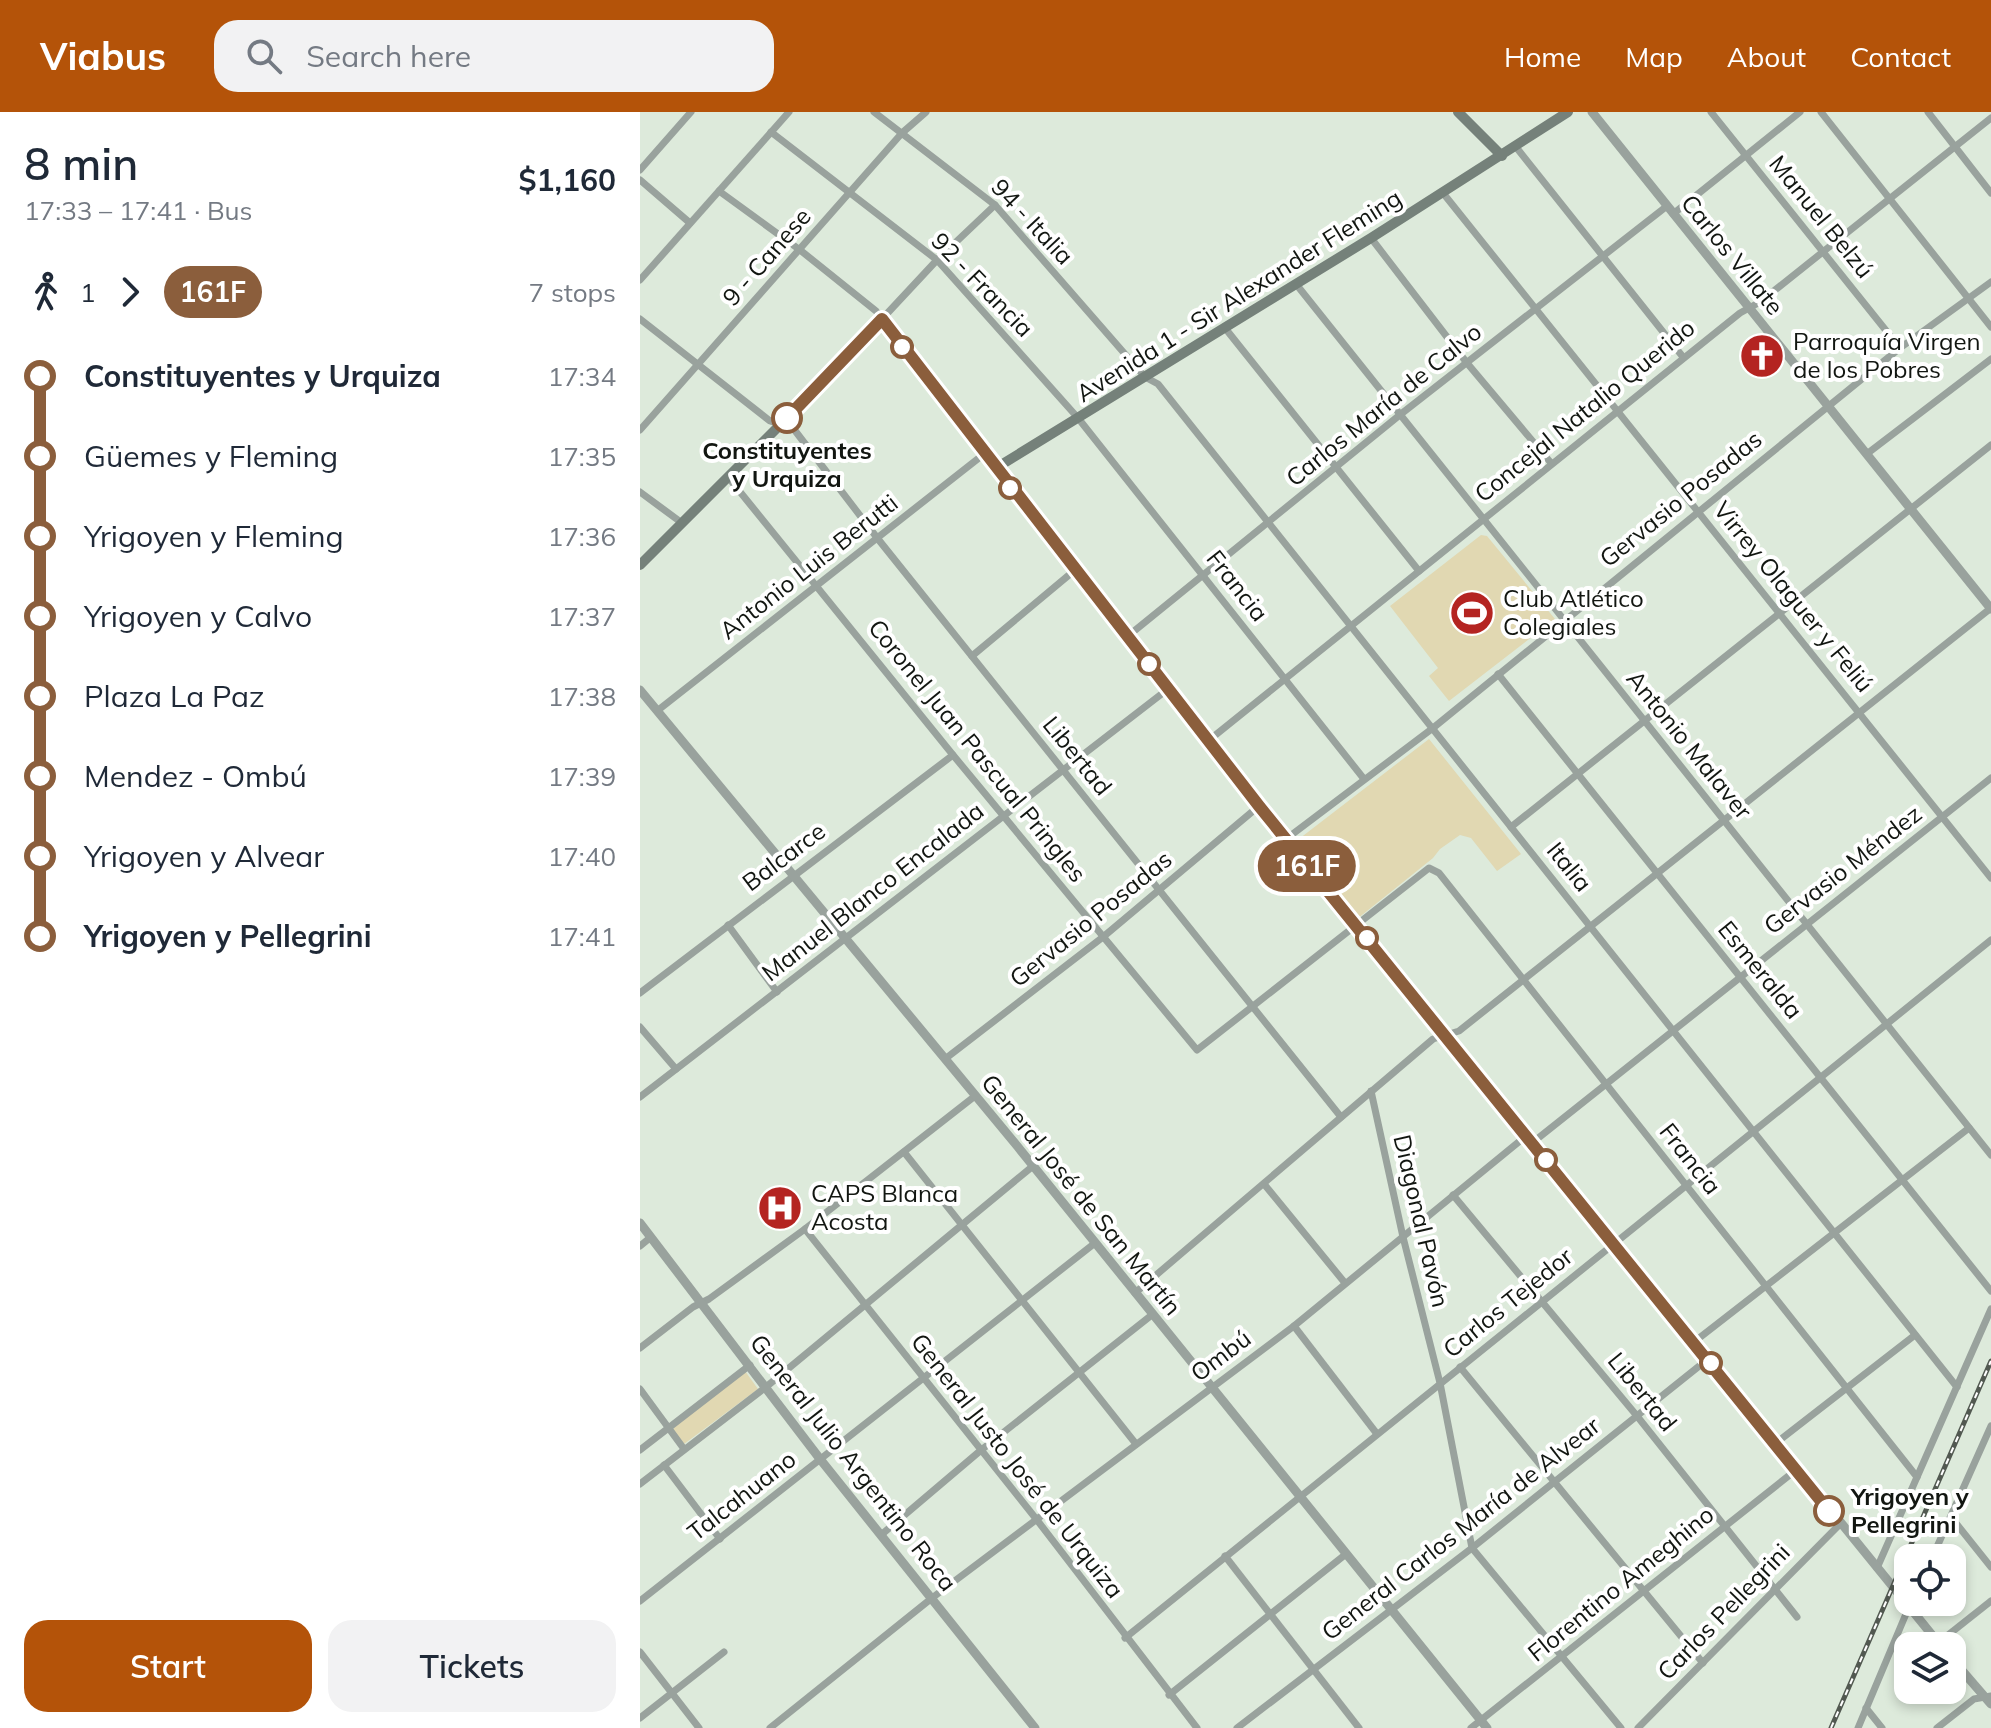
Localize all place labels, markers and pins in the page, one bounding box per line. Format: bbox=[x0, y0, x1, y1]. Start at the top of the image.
place label: Parroquía Virgen de los Pobres bbox=[1793, 326, 1981, 384]
church icon: Parroquía Virgen de los Pobres bbox=[1738, 332, 1786, 380]
unlabelled marker bbox=[891, 336, 913, 358]
marker: Constituyentes y Urquiza bbox=[772, 403, 802, 433]
place label: Constituyentes y Urquiza bbox=[702, 435, 872, 493]
unlabelled marker bbox=[999, 477, 1021, 499]
place label: Club Atlético Colegiales bbox=[1503, 583, 1644, 641]
sports icon: Club Atlético Colegiales bbox=[1448, 589, 1496, 637]
unlabelled marker bbox=[1138, 653, 1160, 675]
unlabelled marker bbox=[1356, 927, 1378, 949]
unlabelled marker bbox=[1535, 1149, 1557, 1171]
place label: CAPS Blanca Acosta bbox=[811, 1178, 958, 1236]
hospital icon: CAPS Blanca Acosta bbox=[756, 1184, 804, 1232]
unlabelled marker bbox=[1700, 1352, 1722, 1374]
place label: Yrigoyen y Pellegrini bbox=[1850, 1481, 1970, 1539]
marker: Yrigoyen y Pellegrini bbox=[1814, 1496, 1844, 1526]

